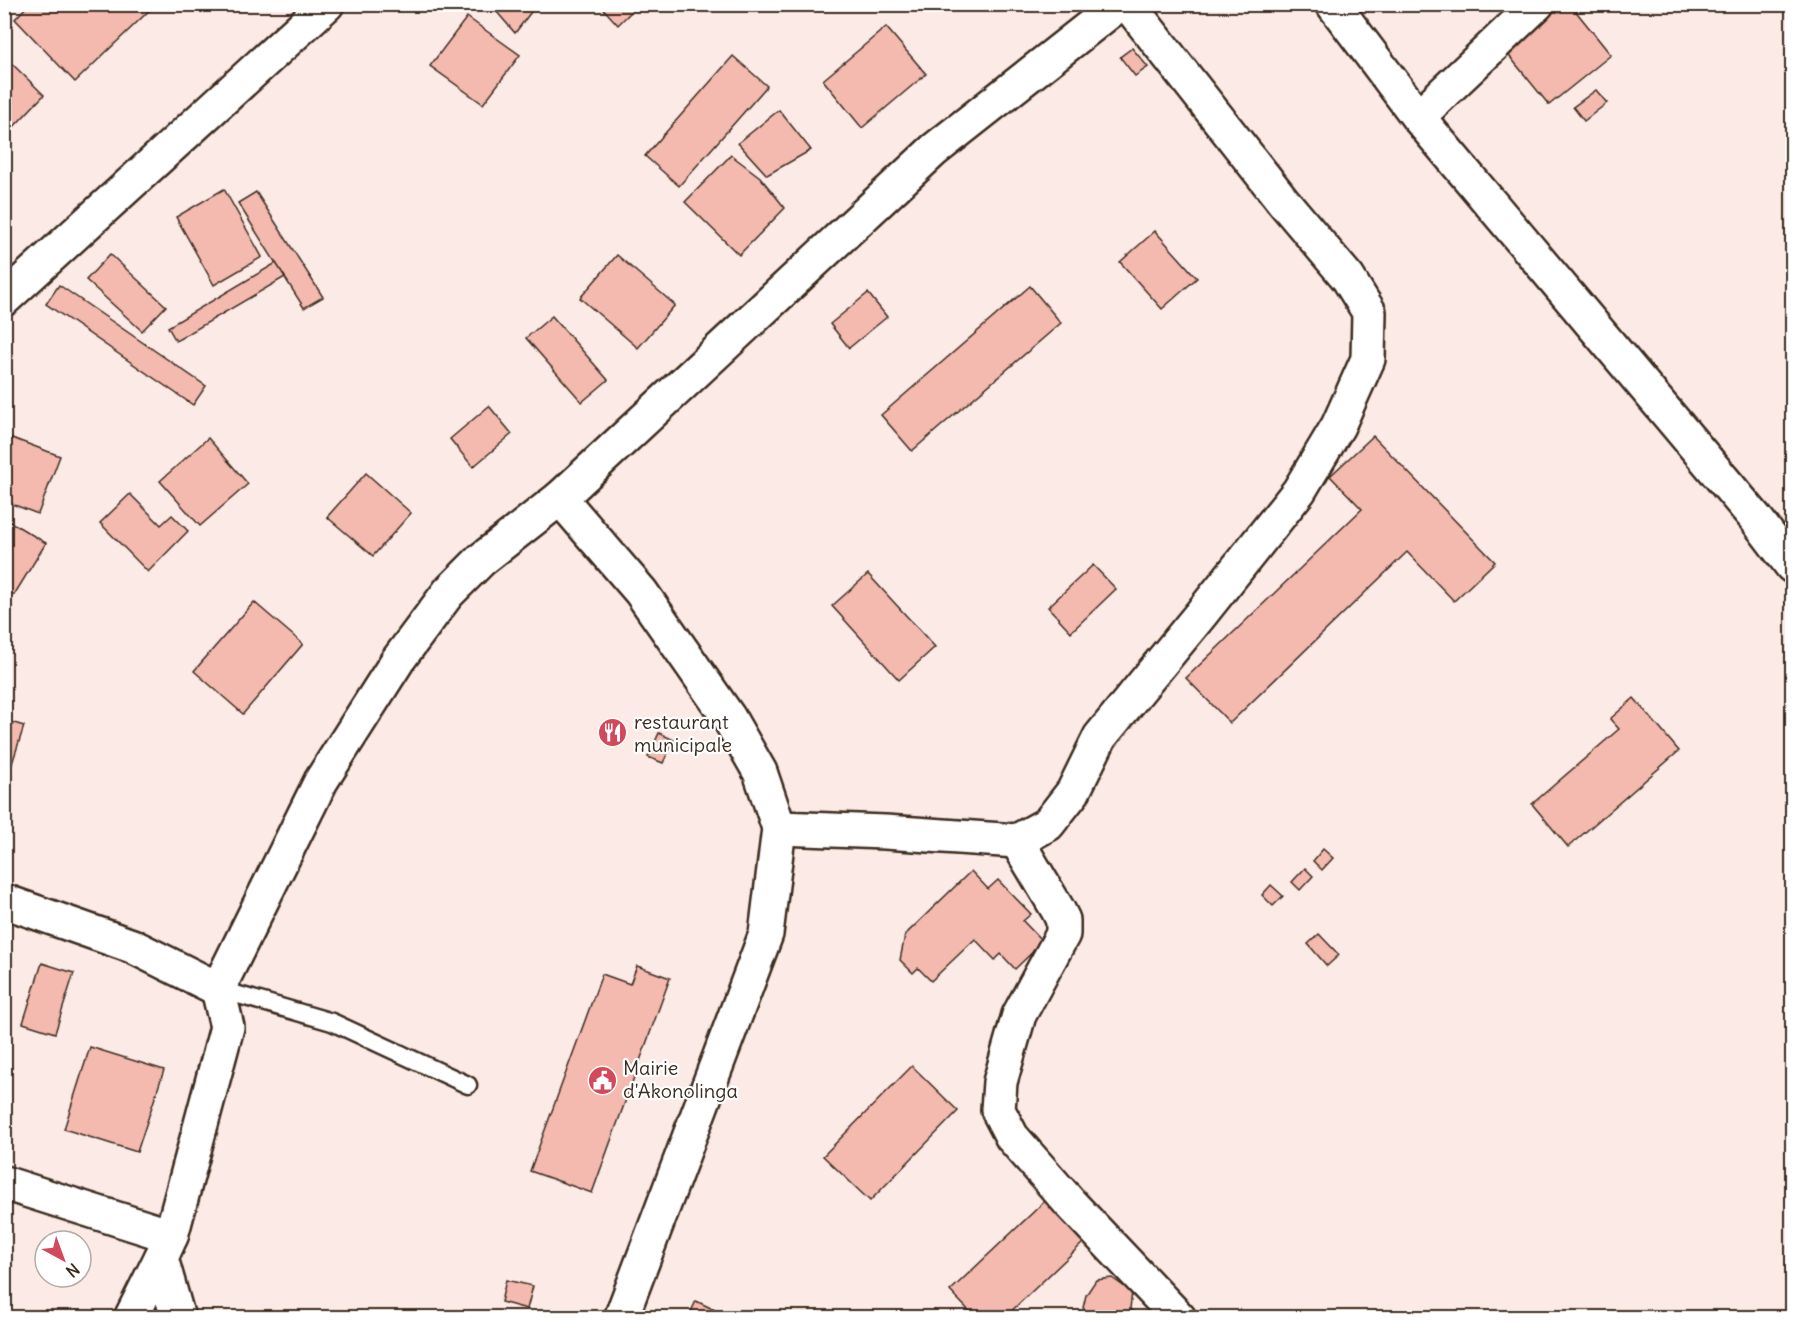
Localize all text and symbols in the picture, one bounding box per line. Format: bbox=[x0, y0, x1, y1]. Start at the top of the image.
place label: restaurant municipale bbox=[634, 709, 732, 757]
restaurant icon: restaurant municipale bbox=[597, 717, 629, 749]
place label: Mairie d'Akonolinga bbox=[623, 1055, 738, 1103]
public building icon: Mairie d'Akonolinga bbox=[586, 1064, 618, 1096]
north arrow bbox=[33, 1229, 93, 1289]
text: N bbox=[62, 1259, 84, 1281]

